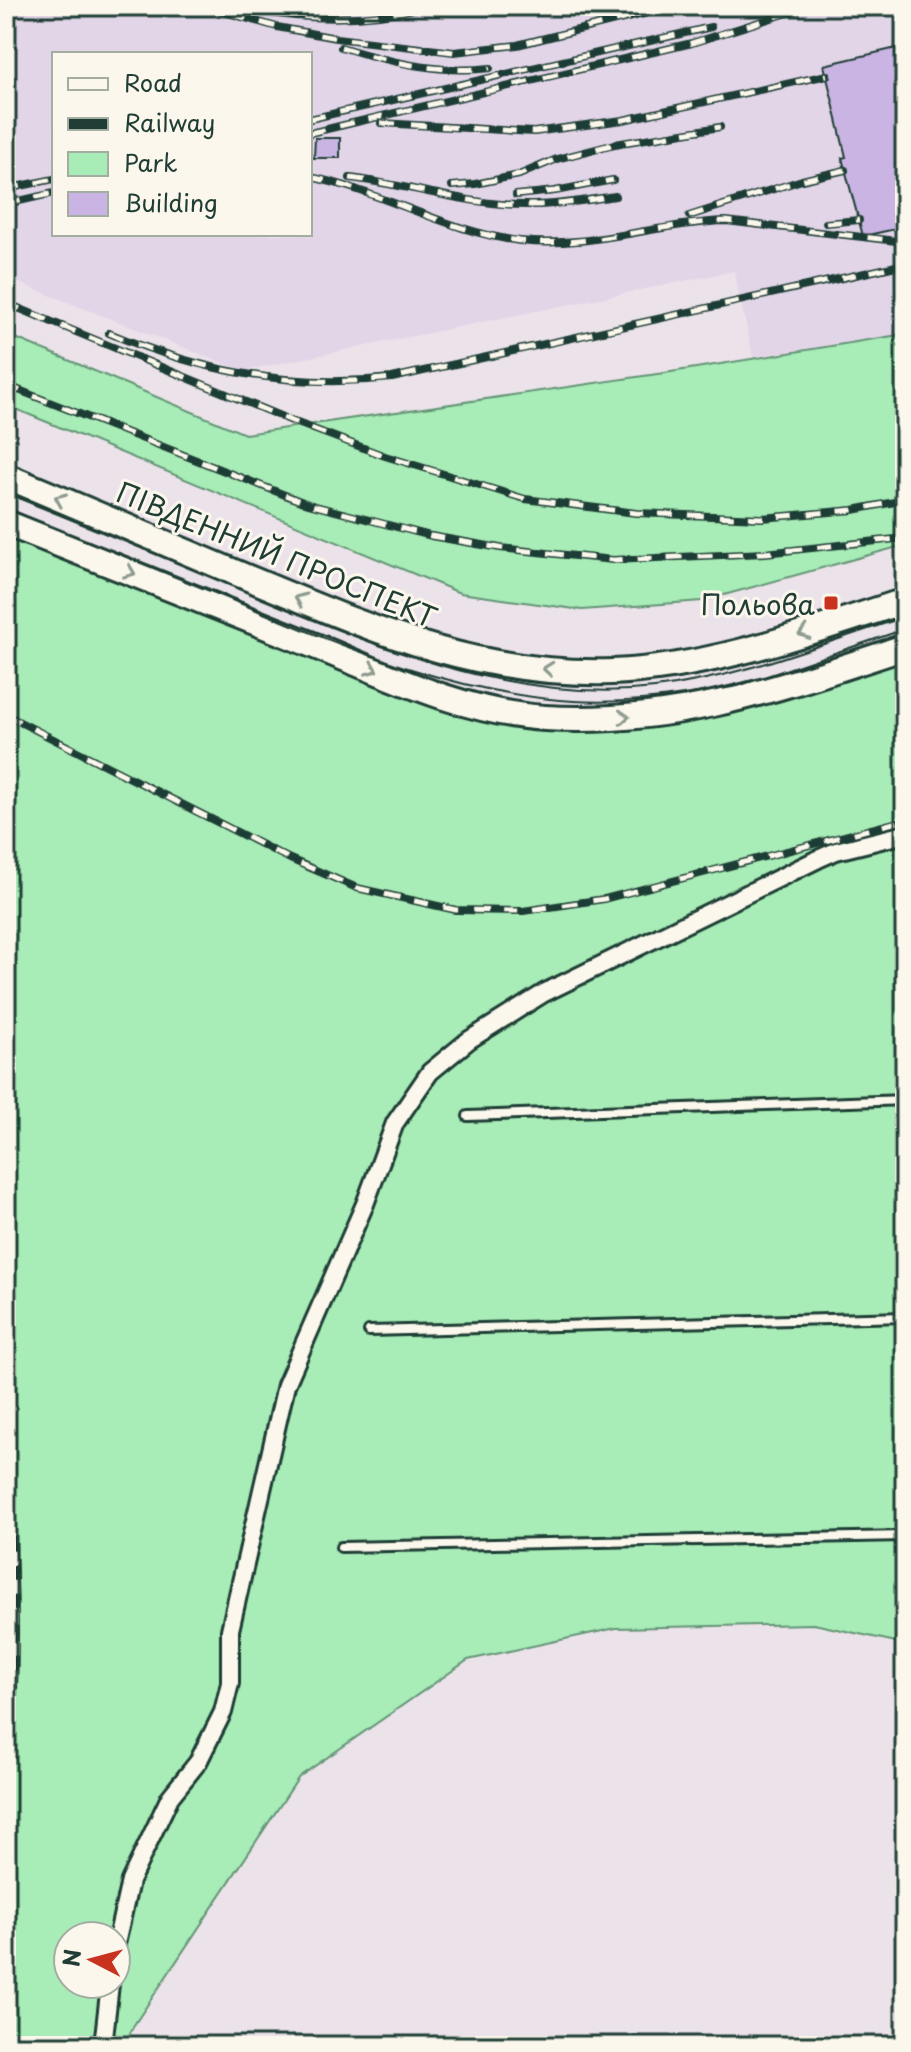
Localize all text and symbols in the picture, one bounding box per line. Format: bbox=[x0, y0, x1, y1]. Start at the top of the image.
legend bbox=[52, 52, 312, 236]
text: Road bbox=[124, 64, 182, 100]
text: Railway bbox=[124, 104, 215, 140]
text: Park bbox=[124, 144, 178, 180]
text: Building bbox=[124, 184, 218, 220]
street label: ПІВДЕННИЙ ПРОСПЕКТ bbox=[110, 470, 444, 638]
one-way arrow bbox=[54, 492, 68, 508]
one-way arrow bbox=[122, 562, 136, 579]
place label: Польова bbox=[701, 582, 816, 625]
one-way arrow bbox=[294, 592, 308, 609]
marker: Польова bbox=[822, 594, 840, 612]
one-way arrow bbox=[798, 624, 811, 640]
one-way arrow bbox=[364, 659, 378, 676]
one-way arrow bbox=[542, 661, 555, 678]
one-way arrow bbox=[618, 709, 631, 726]
north arrow bbox=[52, 1920, 132, 2000]
text: N bbox=[53, 1947, 88, 1968]

